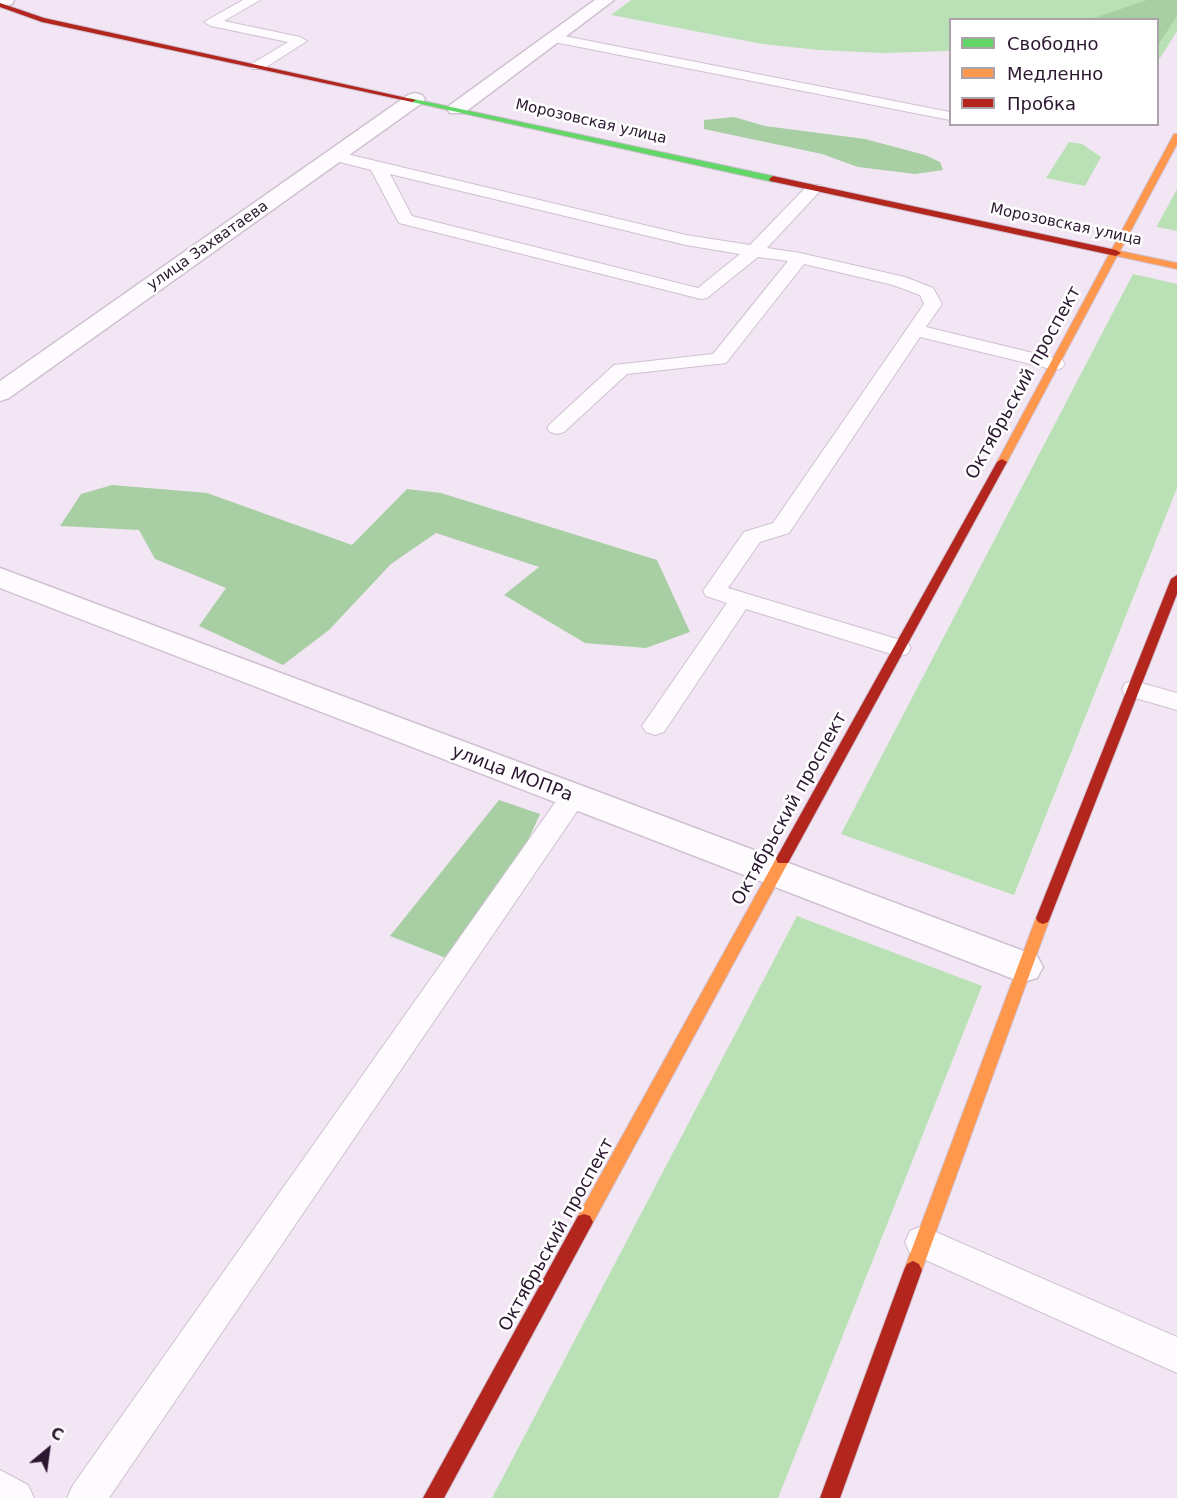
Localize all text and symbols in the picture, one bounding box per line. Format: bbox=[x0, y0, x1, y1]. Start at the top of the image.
legend bbox=[949, 18, 1159, 126]
text: Свободно bbox=[1007, 33, 1099, 54]
text: Медленно bbox=[1007, 63, 1103, 84]
text: Пробка bbox=[1007, 93, 1076, 114]
street label: Морозовская улица bbox=[514, 96, 668, 148]
street label: улица Захватаева bbox=[144, 198, 272, 294]
street label: Морозовская улица bbox=[988, 200, 1144, 250]
street label: Октябрьский проспект bbox=[962, 283, 1086, 483]
street label: Октябрьский проспект bbox=[728, 709, 852, 909]
street label: улица МОПРа bbox=[448, 741, 576, 807]
street label: Октябрьский проспект bbox=[495, 1135, 619, 1335]
north arrow bbox=[18, 1420, 78, 1480]
text: С bbox=[47, 1423, 67, 1445]

